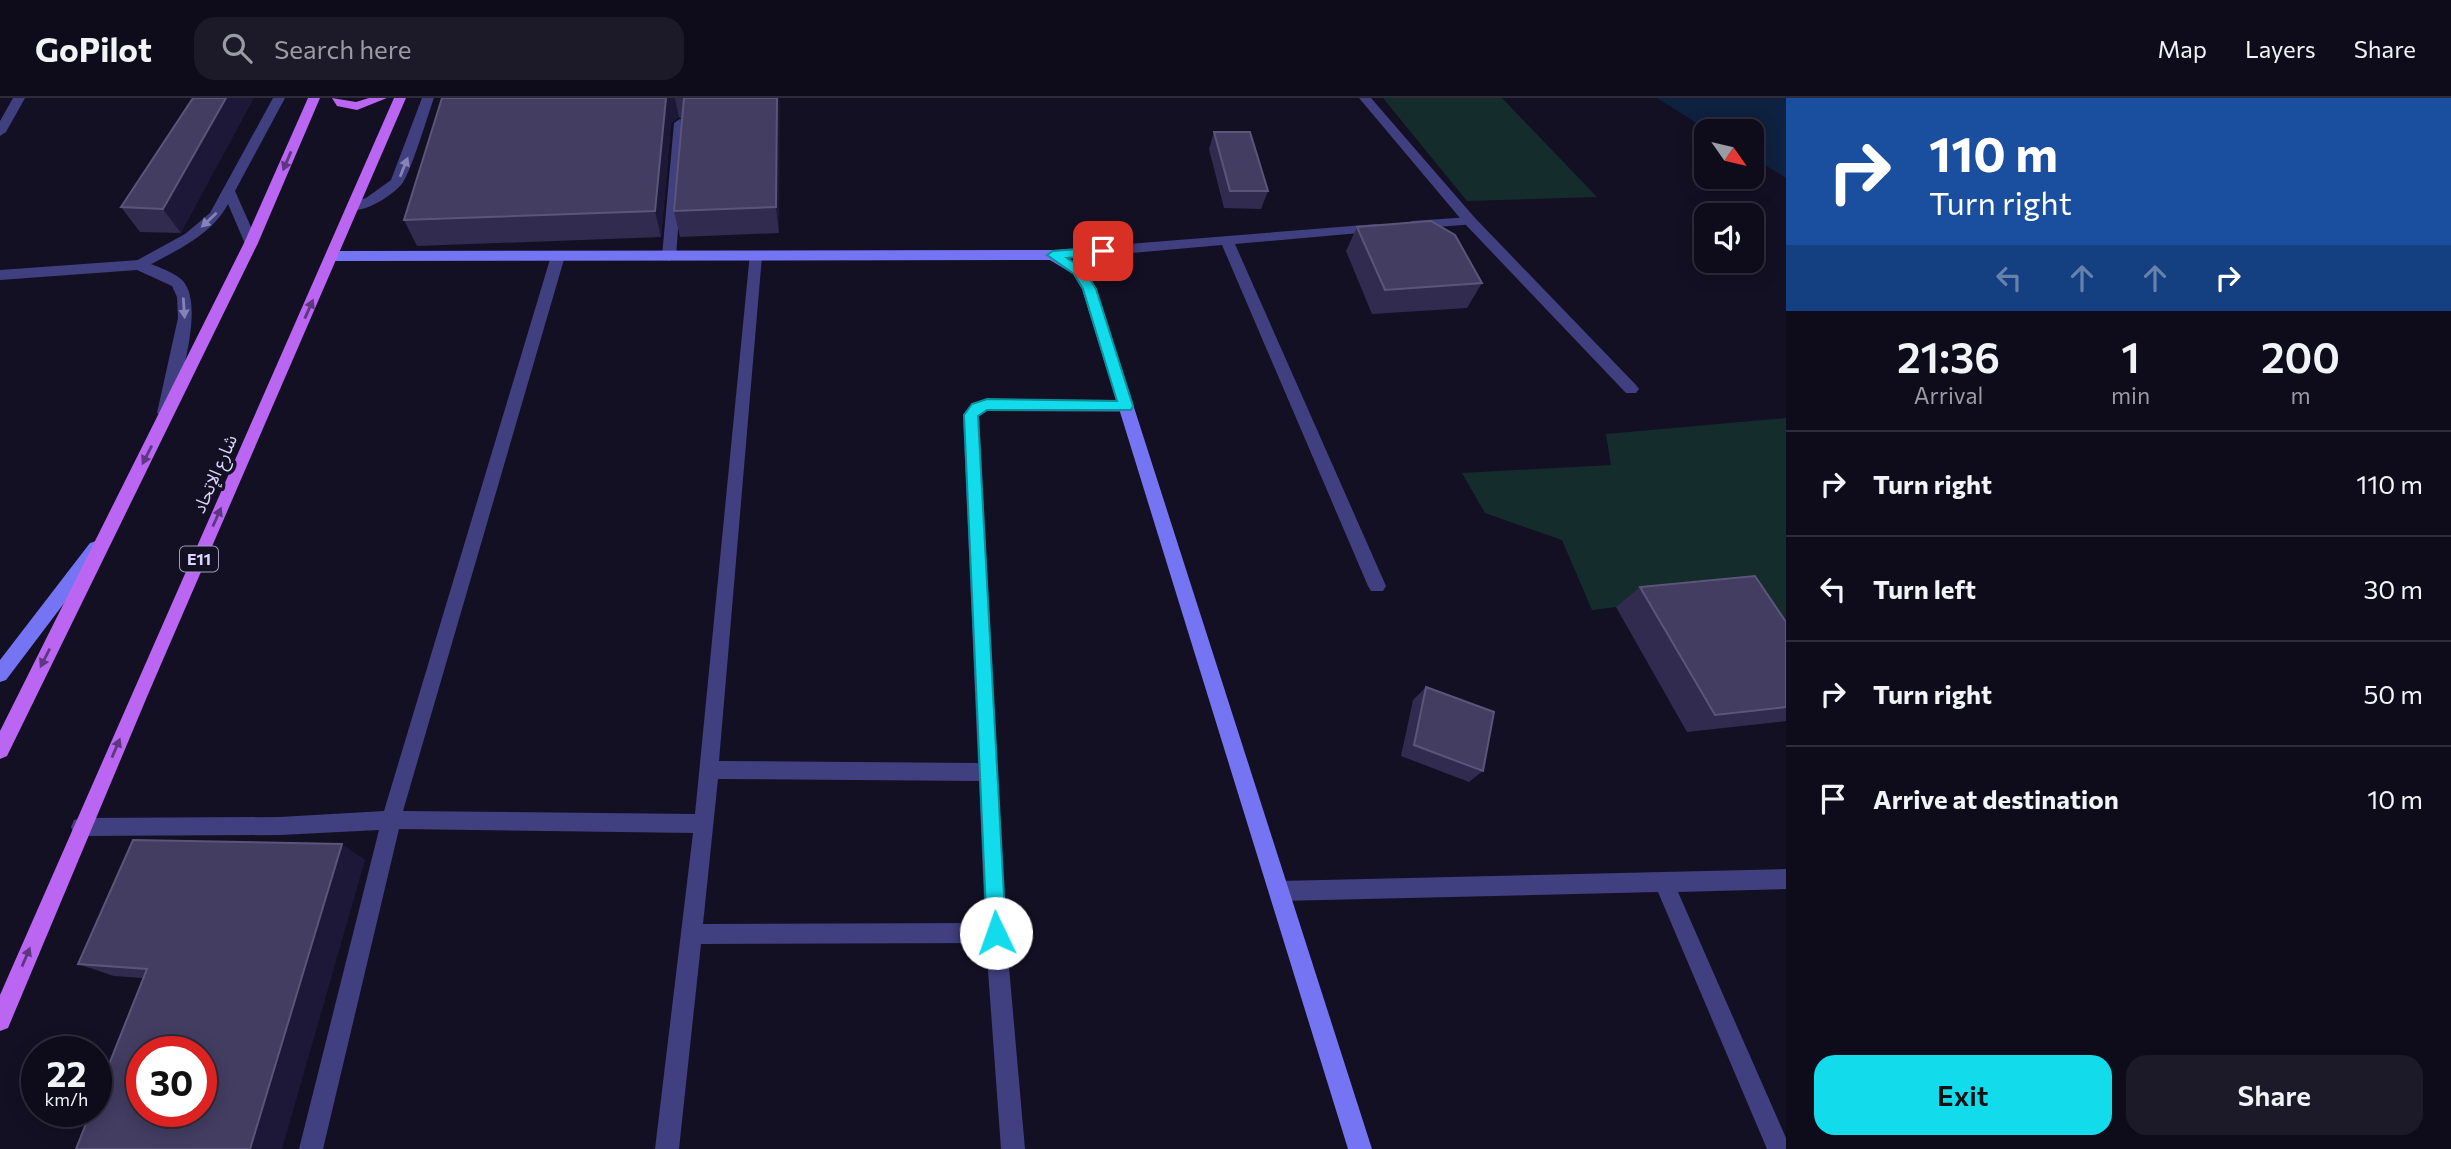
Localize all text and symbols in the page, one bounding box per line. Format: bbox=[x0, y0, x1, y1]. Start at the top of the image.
search box bbox=[194, 17, 684, 80]
text: GoPilot bbox=[35, 28, 152, 69]
icon: search bbox=[218, 29, 256, 67]
text: Search here bbox=[274, 33, 411, 64]
text: Map bbox=[2158, 34, 2207, 63]
text: Layers bbox=[2245, 34, 2316, 63]
text: Share bbox=[2354, 34, 2416, 63]
north arrow bbox=[1694, 119, 1764, 189]
map controls bbox=[1694, 119, 1764, 273]
text: 110 m bbox=[1929, 122, 2058, 182]
icon: right bbox=[1814, 126, 1905, 217]
one-way arrow bbox=[281, 150, 292, 171]
one-way arrow bbox=[398, 156, 409, 177]
text: Turn right bbox=[1929, 182, 2072, 222]
button: sound bbox=[1694, 203, 1764, 273]
one-way arrow bbox=[201, 212, 218, 228]
pin bbox=[1073, 221, 1133, 281]
icon: arrive bbox=[1084, 232, 1122, 270]
icon: left bbox=[1990, 259, 2028, 297]
icon: ahead bbox=[2063, 259, 2101, 297]
icon: ahead bbox=[2136, 259, 2174, 297]
icon: right bbox=[2209, 259, 2247, 297]
one-way arrow bbox=[179, 297, 190, 319]
one-way arrow bbox=[303, 299, 315, 319]
text: 21:36 bbox=[1897, 330, 2000, 382]
text: 1 bbox=[2121, 330, 2140, 382]
text: 200 bbox=[2261, 330, 2340, 382]
text: Arrival bbox=[1914, 381, 1983, 409]
text: min bbox=[2111, 381, 2150, 409]
text: m bbox=[2291, 381, 2311, 409]
street label: شارع الإتحاد bbox=[187, 431, 245, 518]
one-way arrow bbox=[141, 445, 153, 465]
icon: right bbox=[1814, 465, 1852, 503]
text: Turn right bbox=[1873, 468, 1992, 499]
text: 110 m bbox=[2356, 468, 2423, 499]
one-way arrow bbox=[211, 507, 223, 527]
road number: E11 bbox=[180, 546, 218, 572]
icon: left bbox=[1814, 570, 1852, 608]
text: Turn left bbox=[1873, 573, 1976, 604]
text: 30 m bbox=[2364, 573, 2423, 604]
one-way arrow bbox=[39, 648, 50, 668]
icon: right bbox=[1814, 675, 1852, 713]
text: Turn right bbox=[1873, 678, 1992, 709]
text: 50 m bbox=[2363, 678, 2423, 709]
one-way arrow bbox=[110, 738, 122, 758]
icon: arrive bbox=[1814, 780, 1852, 818]
text: Arrive at destination bbox=[1873, 783, 2119, 814]
text: 10 m bbox=[2367, 783, 2423, 814]
position arrow bbox=[959, 896, 1033, 970]
one-way arrow bbox=[21, 947, 32, 968]
speed limit sign: 30 bbox=[126, 1036, 217, 1127]
text: 22 bbox=[47, 1051, 86, 1094]
button: Exit bbox=[1814, 1055, 2112, 1135]
button: Share bbox=[2126, 1055, 2423, 1135]
text: km/h bbox=[45, 1088, 88, 1110]

